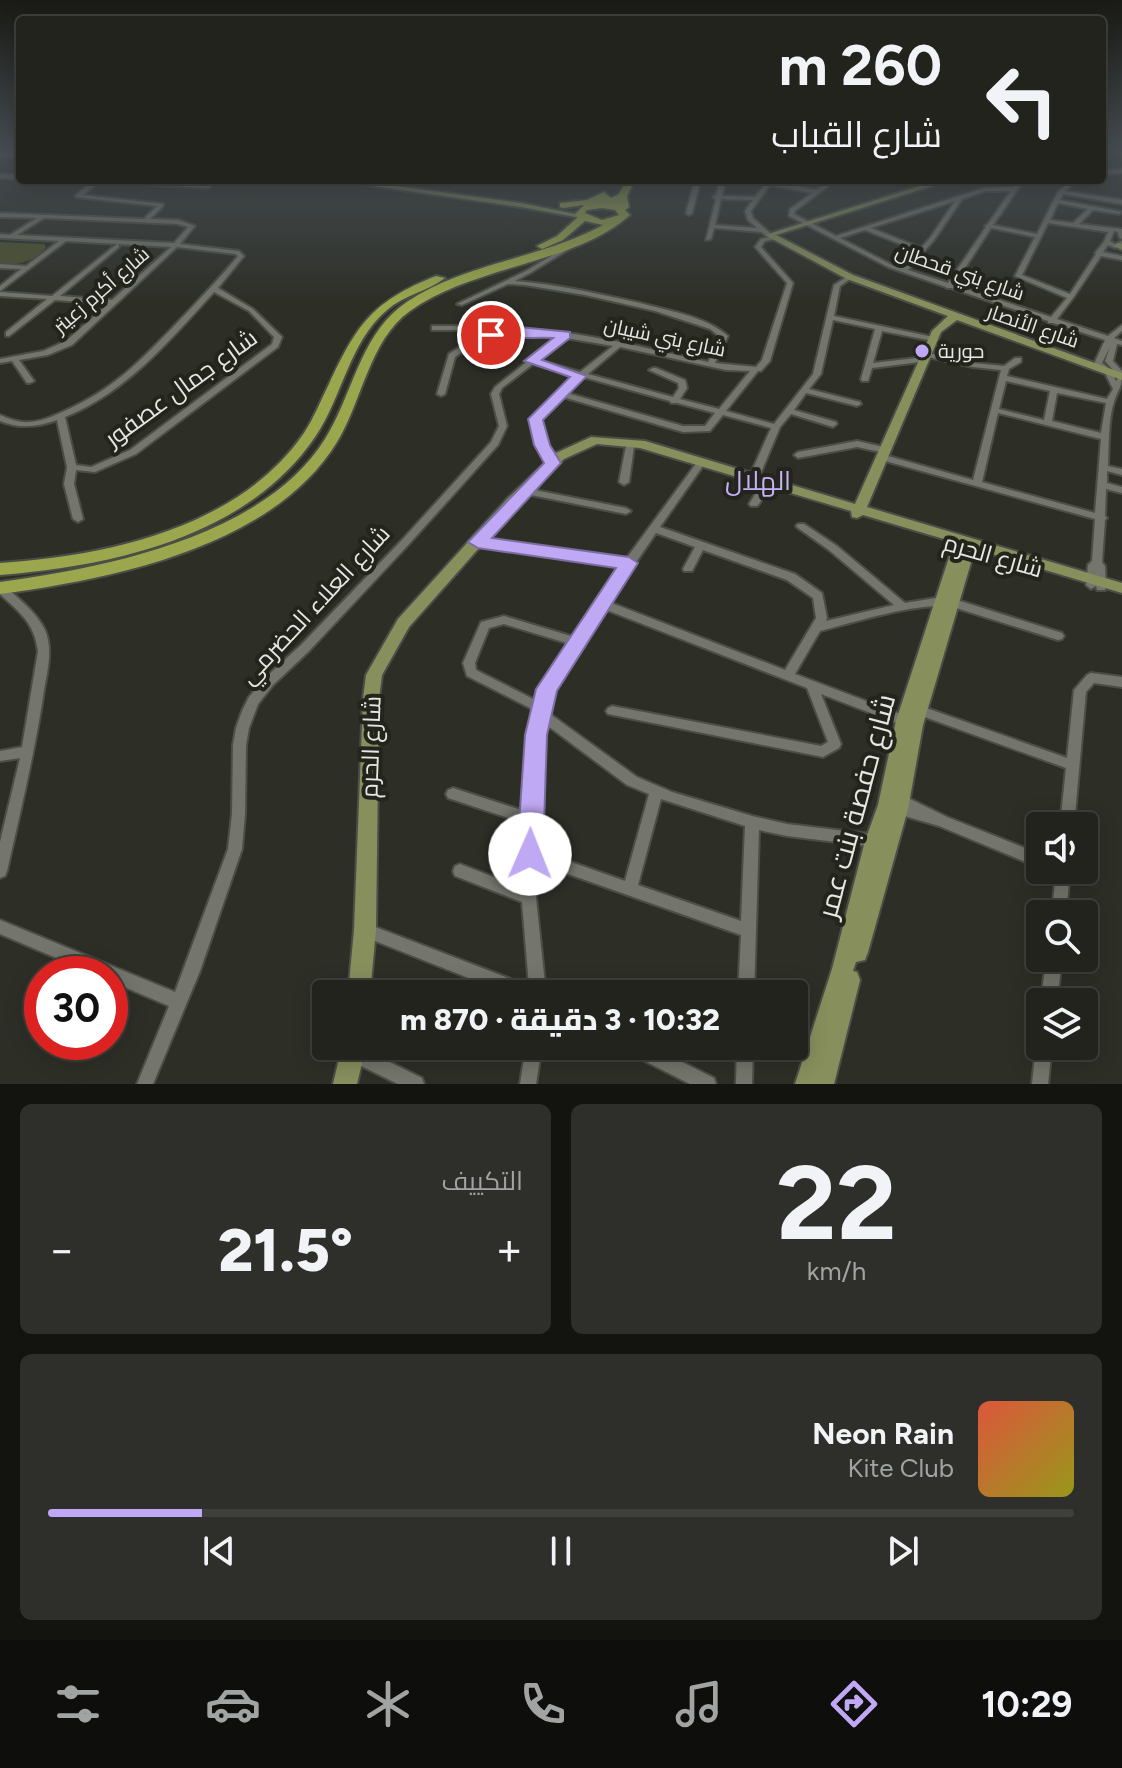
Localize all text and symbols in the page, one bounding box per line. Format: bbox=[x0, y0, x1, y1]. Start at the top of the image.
text: 260 m bbox=[779, 32, 942, 99]
icon: left bbox=[970, 48, 1074, 152]
text: شارع القباب bbox=[771, 113, 942, 156]
street label: شارع بني قحطان bbox=[891, 239, 1028, 309]
street label: شارع أكرم زعيتر bbox=[47, 242, 155, 341]
street label: شارع الأنصار bbox=[982, 299, 1082, 355]
pin bbox=[457, 301, 525, 369]
street label: شارع بني شيبان bbox=[601, 312, 728, 366]
icon: arrive bbox=[469, 313, 513, 357]
street label: شارع جمال عصفور bbox=[97, 323, 264, 455]
place label: حورية bbox=[938, 339, 984, 363]
marker: حورية bbox=[913, 342, 931, 360]
district label: الهلال bbox=[725, 465, 791, 497]
street label: شارع العلاء الحضرمي bbox=[233, 519, 399, 694]
street label: شارع الحرم bbox=[939, 527, 1046, 585]
street label: شارع حفصة بنت عمر bbox=[809, 690, 904, 924]
street label: شارع الحرم bbox=[354, 695, 389, 799]
position arrow bbox=[488, 812, 572, 896]
map controls bbox=[1026, 812, 1098, 1060]
button: sound bbox=[1026, 812, 1098, 884]
button: search bbox=[1026, 900, 1098, 972]
speed limit sign: 30 bbox=[24, 956, 128, 1060]
button: layers bbox=[1026, 988, 1098, 1060]
text: 10:32 · 3 دقيقة · 870 m bbox=[400, 1001, 720, 1038]
text: 22 bbox=[776, 1140, 897, 1265]
text: التكييف bbox=[441, 1165, 523, 1197]
text: 21.5° bbox=[218, 1214, 353, 1286]
text: − bbox=[48, 1223, 75, 1276]
text: + bbox=[496, 1223, 523, 1276]
text: km/h bbox=[807, 1255, 866, 1287]
text: Neon Rain bbox=[812, 1415, 954, 1452]
text: Kite Club bbox=[848, 1452, 954, 1484]
icon: previous bbox=[197, 1529, 241, 1573]
icon: pause bbox=[539, 1529, 583, 1573]
icon: next bbox=[881, 1529, 925, 1573]
icon: filters bbox=[50, 1676, 106, 1732]
icon: car bbox=[205, 1676, 261, 1732]
icon: climate bbox=[360, 1676, 416, 1732]
icon: phone bbox=[515, 1676, 571, 1732]
icon: music bbox=[671, 1676, 727, 1732]
icon: directions bbox=[826, 1676, 882, 1732]
text: 10:29 bbox=[981, 1683, 1072, 1726]

